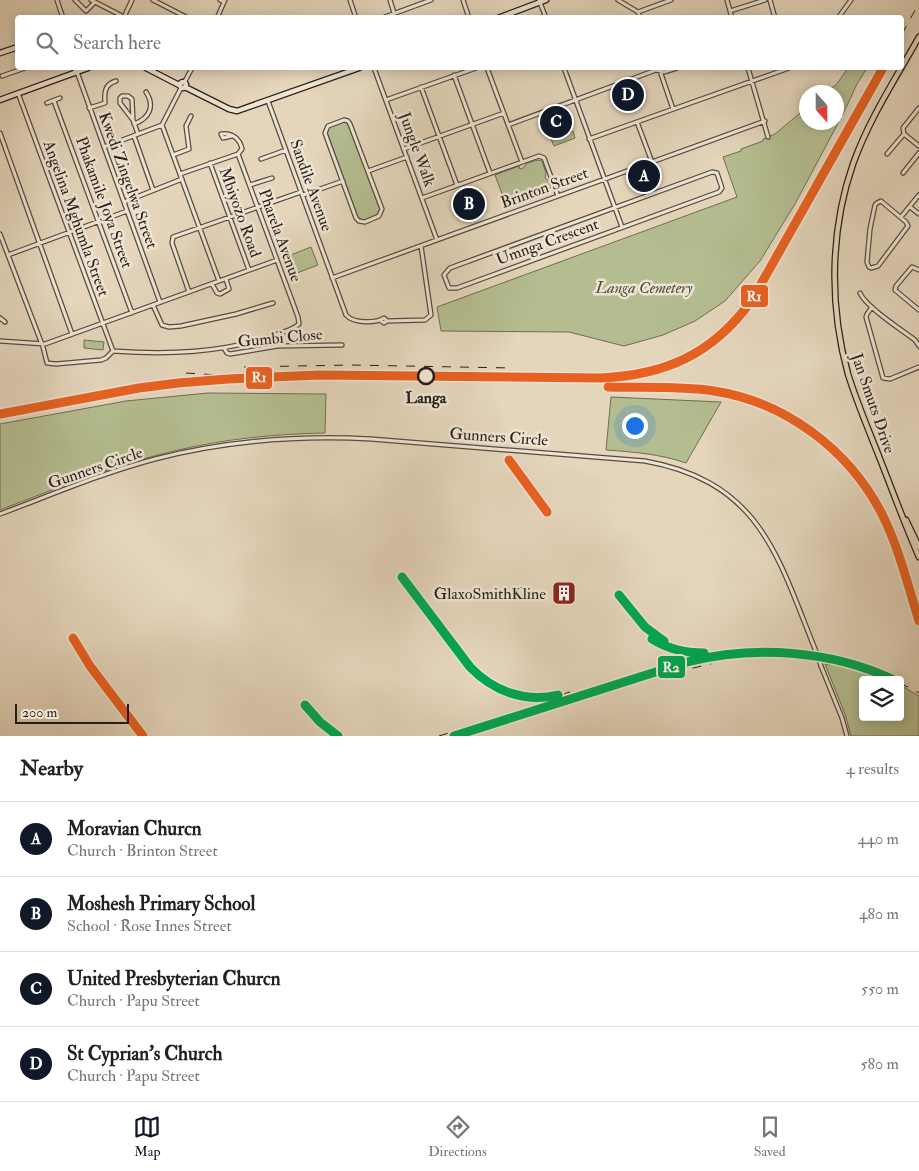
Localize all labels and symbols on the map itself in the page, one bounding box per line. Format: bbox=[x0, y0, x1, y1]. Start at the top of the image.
pin: D bbox=[612, 76, 644, 114]
north arrow bbox=[799, 85, 844, 130]
pin: C bbox=[540, 103, 572, 141]
street label: Jungle Walk bbox=[393, 108, 440, 190]
street label: Kwedi Zingelwa Street bbox=[94, 109, 162, 251]
street label: Phakamile Joya Street bbox=[70, 134, 137, 271]
street label: Angelina Mghumla Street bbox=[38, 137, 114, 299]
street label: Sandile Avenue bbox=[285, 137, 337, 234]
pin: A bbox=[628, 157, 660, 195]
street label: Brinton Street bbox=[498, 163, 591, 213]
street label: Mbiyozo Road bbox=[215, 165, 266, 260]
pin: B bbox=[453, 185, 485, 223]
street label: Pharela Avenue bbox=[254, 186, 306, 285]
street label: Umnga Crescent bbox=[493, 214, 601, 270]
park label: Langa Cemetery bbox=[595, 278, 693, 298]
line badge: R1 bbox=[740, 284, 769, 308]
text: R1 bbox=[746, 288, 762, 305]
street label: Gumbi Close bbox=[237, 324, 324, 352]
street label: Jan Smuts Drive bbox=[845, 350, 900, 457]
line badge: R1 bbox=[245, 366, 273, 390]
marker: Langa bbox=[417, 367, 435, 385]
text: R1 bbox=[251, 369, 267, 386]
place label: Langa bbox=[406, 388, 447, 409]
your location bbox=[622, 413, 648, 439]
street label: Gunners Circle bbox=[449, 424, 549, 450]
street label: Gunners Circle bbox=[45, 442, 146, 493]
building icon: GlaxoSmithKline bbox=[551, 580, 577, 606]
place label: GlaxoSmithKline bbox=[434, 584, 546, 604]
line badge: R2 bbox=[657, 655, 686, 679]
text: R2 bbox=[662, 659, 680, 676]
scale bar bbox=[15, 701, 129, 724]

